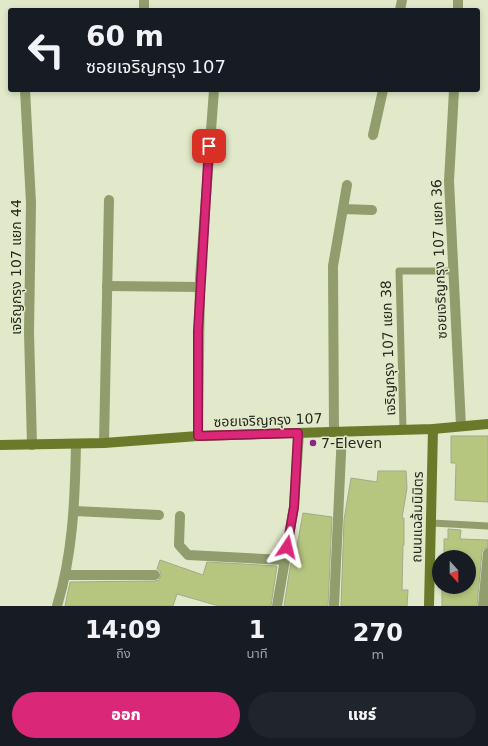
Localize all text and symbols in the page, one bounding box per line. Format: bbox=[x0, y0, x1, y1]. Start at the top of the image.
text: 60 m bbox=[86, 20, 164, 53]
icon: left bbox=[20, 24, 72, 76]
text: ซอยเจริญกรุง 107 bbox=[86, 56, 226, 77]
pin bbox=[192, 129, 226, 163]
icon: arrive bbox=[198, 135, 220, 157]
street label: ซอยเจริญกรุง 107 แยก 36 bbox=[428, 179, 451, 339]
street label: เจริญกรุง 107 แยก 44 bbox=[8, 199, 25, 335]
street label: เจริญกรุง 107 แยก 38 bbox=[378, 280, 399, 416]
street label: ซอยเจริญกรุง 107 bbox=[213, 410, 323, 431]
place label: 7-Eleven bbox=[321, 435, 382, 451]
marker: 7-Eleven bbox=[308, 438, 318, 448]
street label: ถนนแฉล้มนิมิตร bbox=[408, 471, 426, 563]
position arrow bbox=[266, 526, 308, 568]
north arrow bbox=[432, 550, 476, 594]
map controls bbox=[432, 550, 476, 594]
text: 14:09 bbox=[85, 616, 161, 644]
text: 1 bbox=[249, 616, 266, 644]
text: 270 bbox=[353, 619, 403, 647]
text: ถึง bbox=[116, 646, 131, 661]
text: นาที bbox=[247, 646, 268, 661]
text: m bbox=[372, 647, 384, 662]
button: ออก bbox=[12, 692, 240, 738]
button: แชร์ bbox=[248, 692, 476, 738]

